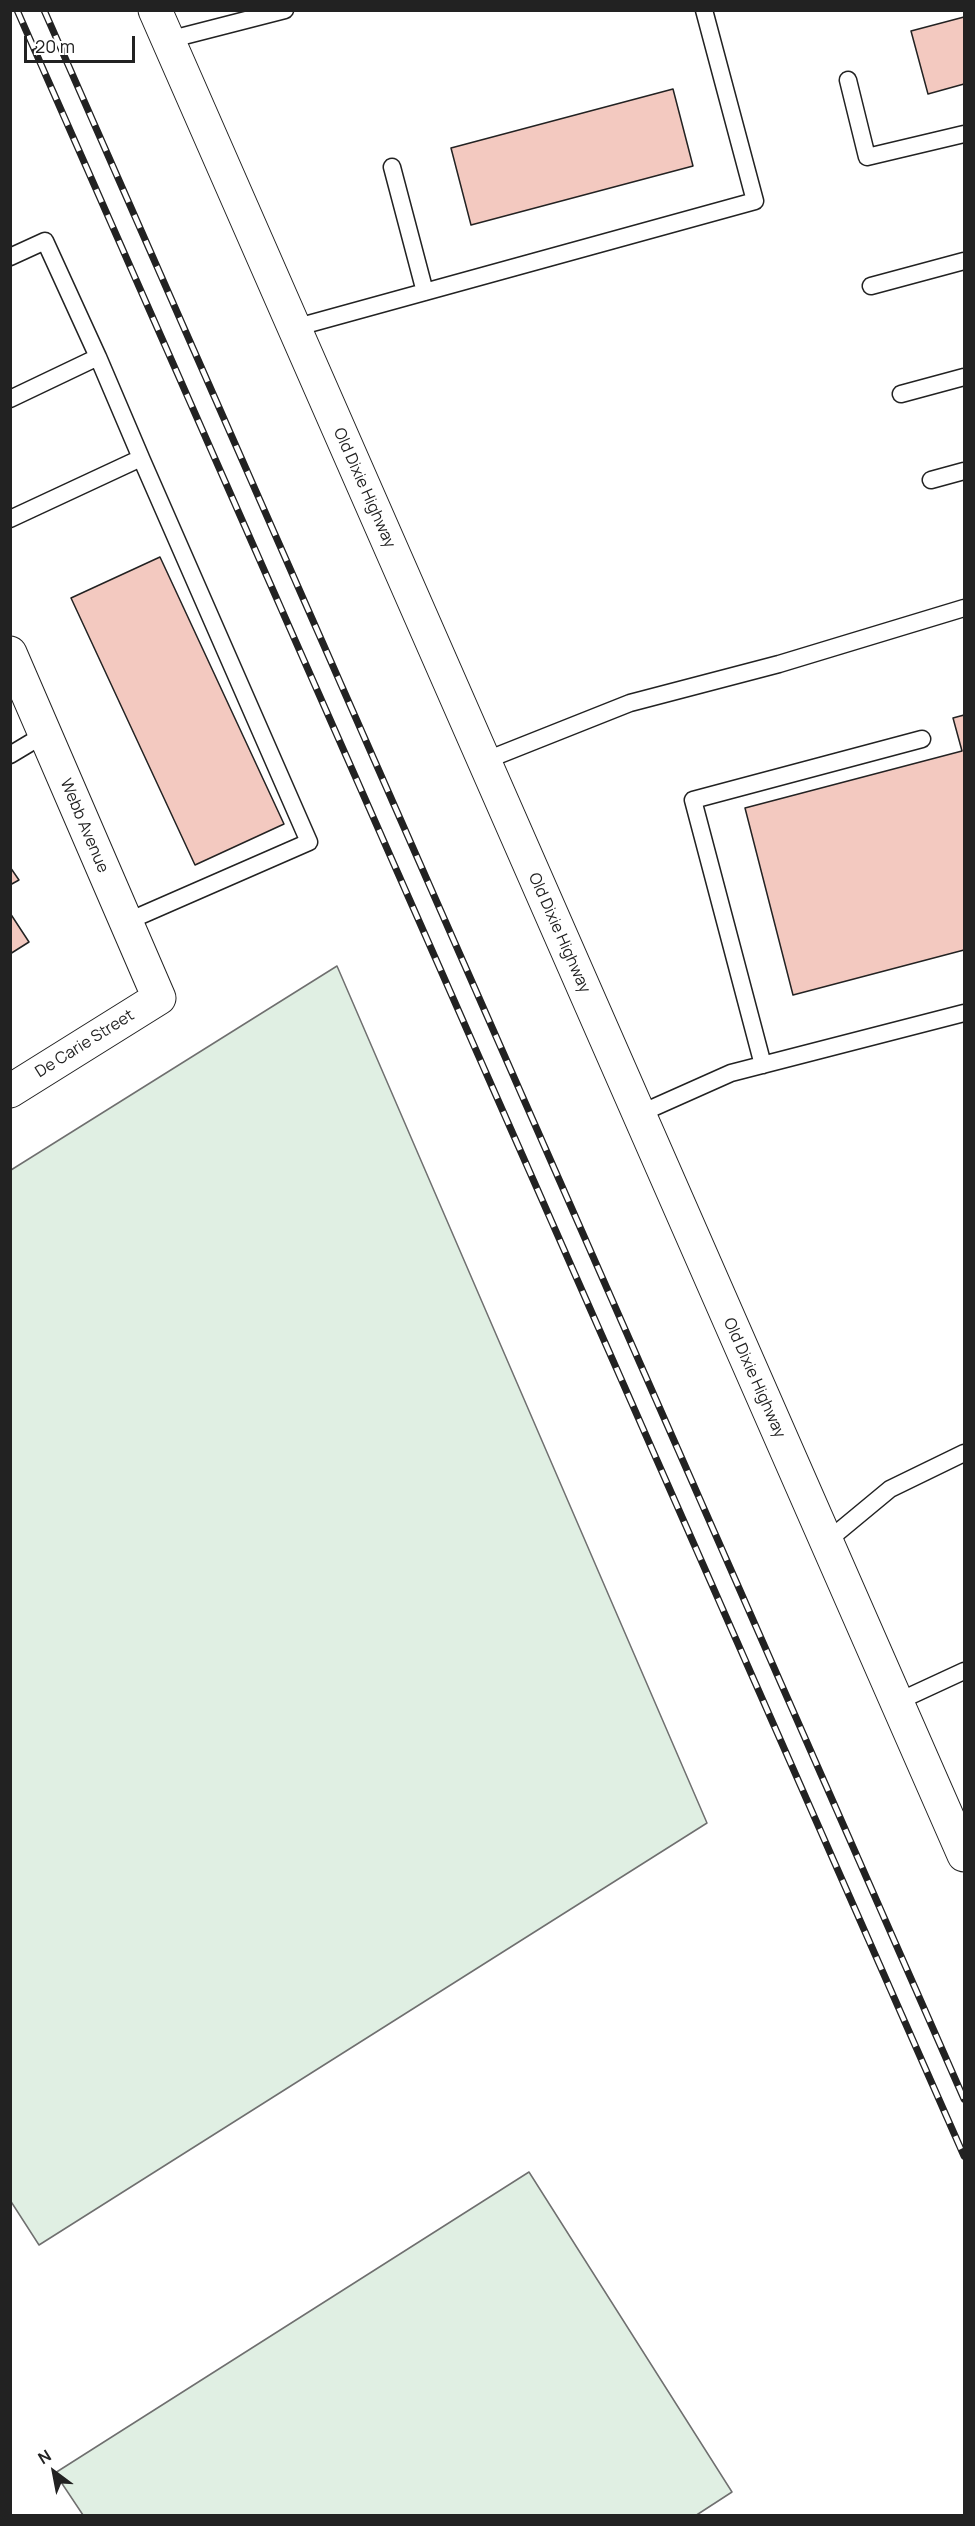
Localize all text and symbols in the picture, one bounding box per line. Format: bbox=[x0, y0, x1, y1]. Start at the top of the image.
scale bar bbox=[27, 24, 138, 62]
text: 20 m bbox=[35, 34, 75, 58]
street label: Old Dixie Highway bbox=[329, 425, 399, 551]
street label: Webb Avenue bbox=[56, 776, 112, 876]
street label: Old Dixie Highway bbox=[524, 870, 594, 996]
street label: De Carie Street bbox=[32, 1006, 138, 1082]
street label: Old Dixie Highway bbox=[719, 1315, 789, 1441]
north arrow bbox=[24, 2442, 84, 2502]
text: N bbox=[34, 2444, 55, 2469]

